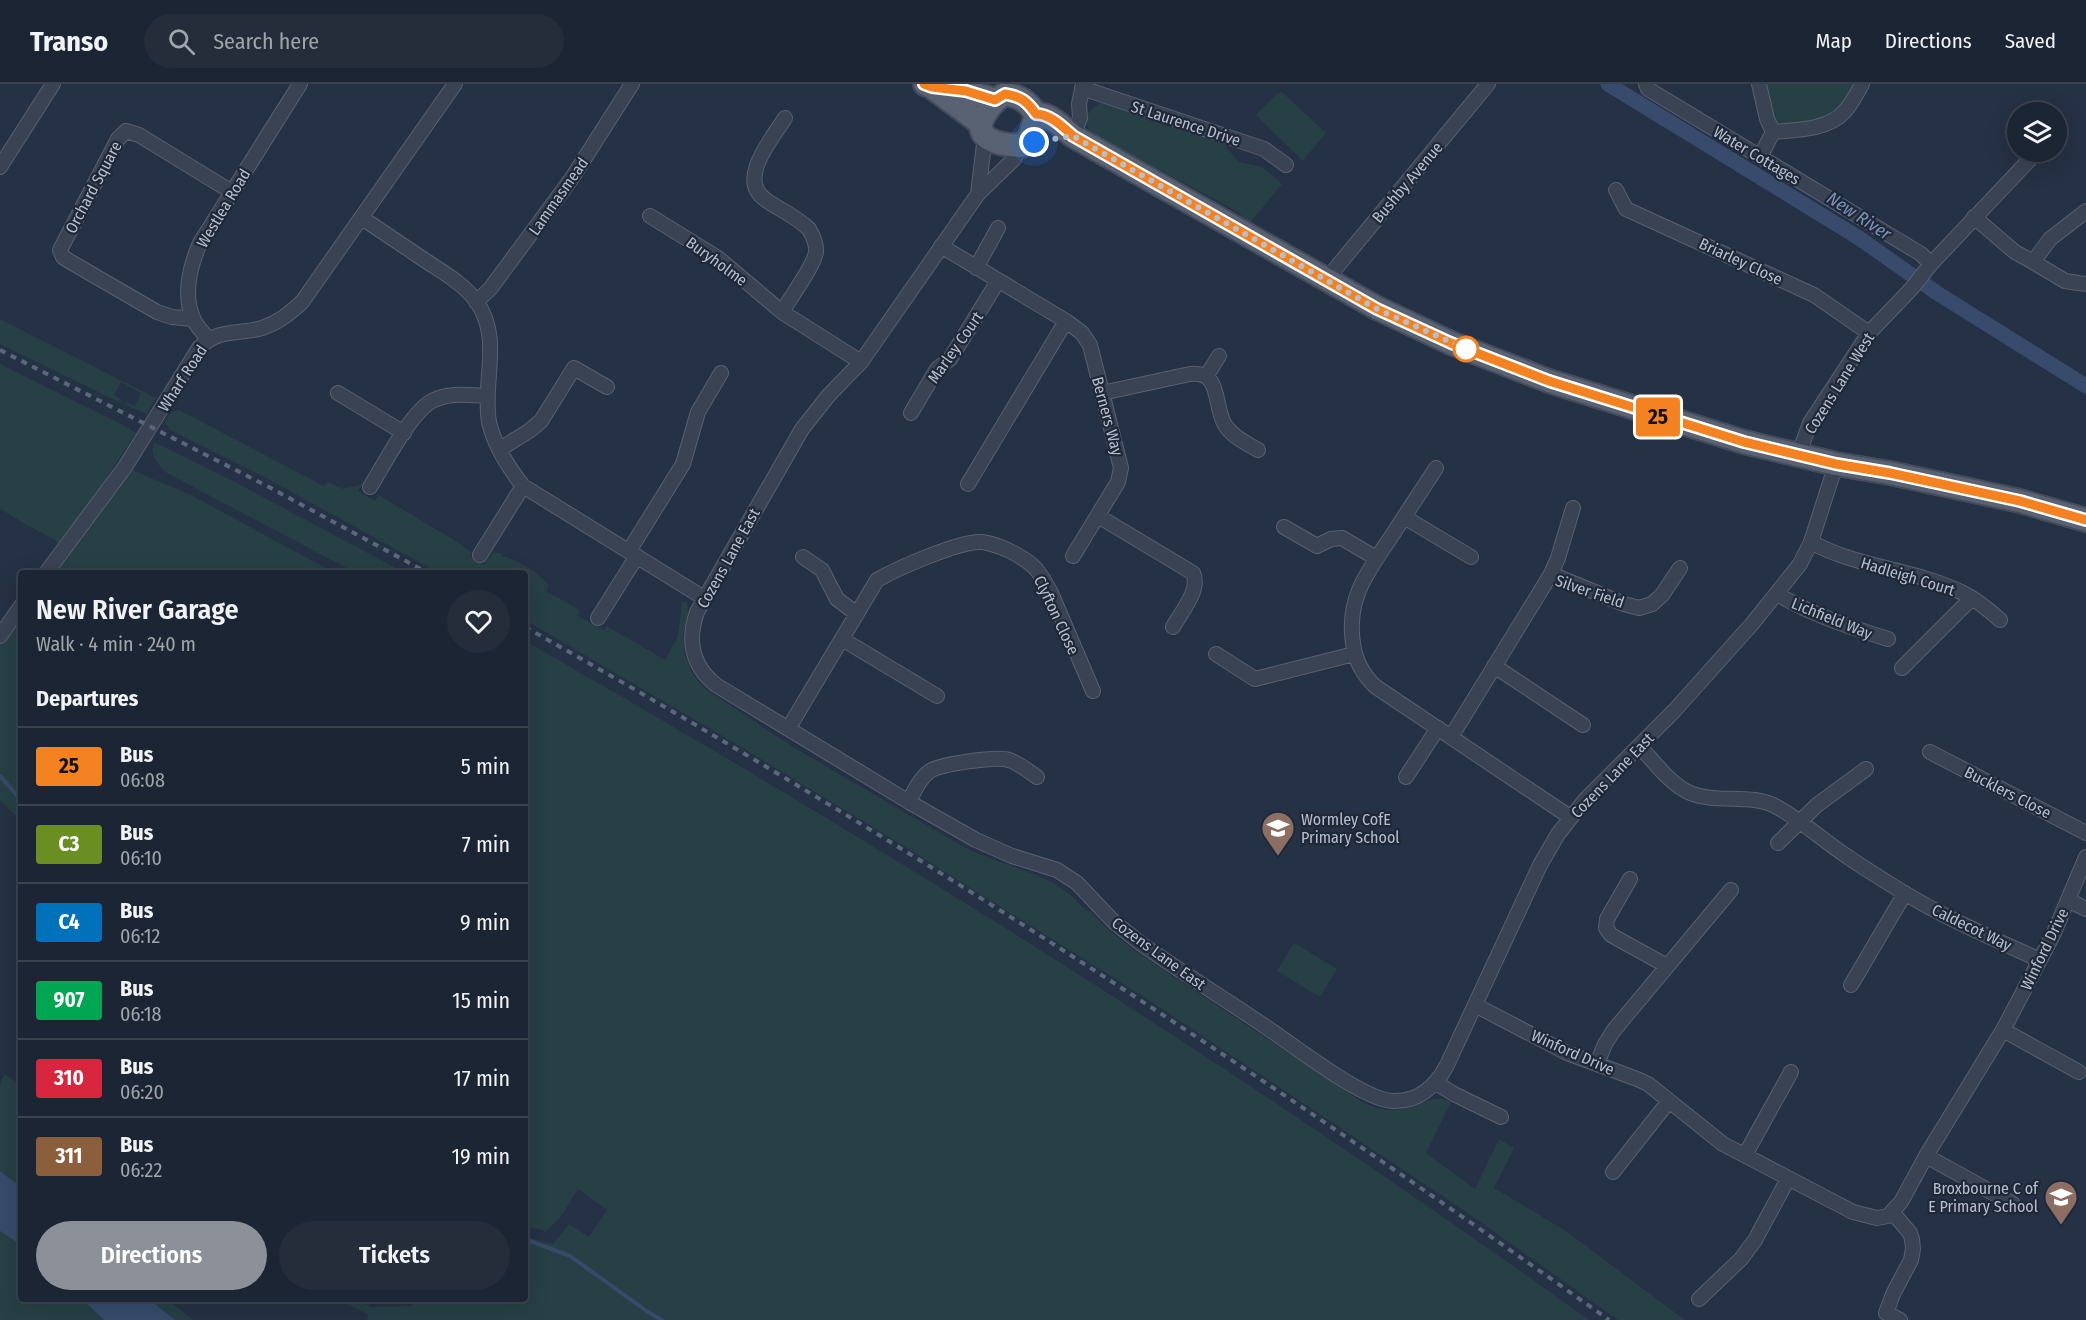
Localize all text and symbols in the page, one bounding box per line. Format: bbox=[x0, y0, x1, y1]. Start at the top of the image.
search box bbox=[144, 14, 564, 68]
text: Transo bbox=[30, 25, 108, 58]
icon: search bbox=[165, 25, 198, 58]
text: Search here bbox=[213, 28, 319, 55]
text: Map bbox=[1815, 28, 1852, 54]
text: Directions bbox=[1885, 28, 1972, 54]
text: Saved bbox=[2005, 28, 2056, 54]
street label: St Laurence Drive bbox=[1129, 97, 1243, 150]
map controls bbox=[2007, 102, 2067, 162]
button: layers bbox=[2007, 102, 2067, 162]
street label: Water Cottages bbox=[1710, 122, 1804, 189]
your location bbox=[1019, 127, 1049, 157]
street label: Orchard Square bbox=[61, 138, 126, 237]
street label: Bushby Avenue bbox=[1368, 138, 1447, 227]
street label: Lammasmead bbox=[525, 154, 592, 239]
street label: Westlea Road bbox=[193, 166, 254, 251]
water label: New River bbox=[1823, 187, 1896, 245]
street label: Buryholme bbox=[682, 233, 751, 290]
street label: Briarley Close bbox=[1696, 234, 1786, 289]
street label: Marley Court bbox=[924, 307, 987, 387]
street label: Cozens Lane West bbox=[1801, 328, 1879, 437]
unlabelled marker bbox=[1453, 336, 1479, 362]
street label: Wharf Road bbox=[154, 341, 211, 415]
street label: Berners Way bbox=[1088, 375, 1127, 458]
line badge: 25 bbox=[1631, 398, 1685, 436]
text: 25 bbox=[1648, 404, 1668, 430]
street label: Cozens Lane East bbox=[693, 504, 764, 612]
street label: Hadleigh Court bbox=[1859, 553, 1958, 600]
street label: Silver Field bbox=[1553, 571, 1627, 612]
street label: Clyfton Close bbox=[1030, 573, 1083, 658]
button: heart bbox=[447, 590, 510, 653]
text: New River Garage bbox=[36, 593, 239, 626]
street label: Lichfield Way bbox=[1789, 594, 1876, 644]
text: Walk · 4 min · 240 m bbox=[36, 632, 196, 656]
text: Departures bbox=[36, 685, 138, 712]
street label: Cozens Lane East bbox=[1567, 728, 1658, 822]
text: Bus bbox=[120, 741, 153, 768]
text: 25 bbox=[59, 753, 79, 779]
text: 5 min bbox=[461, 753, 510, 780]
street label: Bucklers Close bbox=[1961, 762, 2054, 822]
text: 06:08 bbox=[120, 768, 165, 792]
school or university icon: Wormley CofE Primary School bbox=[1260, 810, 1296, 857]
place label: Wormley CofE Primary School bbox=[1301, 810, 1400, 847]
text: Bus bbox=[120, 819, 153, 846]
text: C3 bbox=[59, 831, 79, 857]
text: 7 min bbox=[462, 831, 510, 858]
text: 06:10 bbox=[120, 846, 162, 870]
text: Bus bbox=[120, 897, 153, 924]
street label: Caldecot Way bbox=[1929, 900, 2016, 955]
street label: Winford Drive bbox=[2016, 905, 2073, 993]
text: C4 bbox=[59, 909, 79, 935]
text: 9 min bbox=[460, 909, 510, 936]
street label: Cozens Lane East bbox=[1108, 913, 1210, 994]
text: 06:12 bbox=[120, 924, 160, 948]
text: Bus bbox=[120, 975, 153, 1002]
text: 907 bbox=[54, 987, 84, 1013]
text: 15 min bbox=[452, 987, 510, 1014]
text: 06:18 bbox=[120, 1002, 162, 1026]
street label: Winford Drive bbox=[1528, 1026, 1617, 1079]
text: Bus bbox=[120, 1053, 153, 1080]
text: 310 bbox=[54, 1065, 84, 1091]
text: 17 min bbox=[453, 1065, 510, 1092]
text: 06:20 bbox=[120, 1080, 164, 1104]
text: Bus bbox=[120, 1131, 153, 1158]
text: 311 bbox=[56, 1143, 82, 1169]
text: 19 min bbox=[452, 1143, 510, 1170]
text: 06:22 bbox=[120, 1158, 162, 1182]
place label: Broxbourne C of E Primary School bbox=[1928, 1179, 2039, 1216]
school or university icon: Broxbourne C of E Primary School bbox=[2043, 1179, 2079, 1226]
button: Directions bbox=[36, 1221, 267, 1290]
button: Tickets bbox=[279, 1221, 510, 1290]

